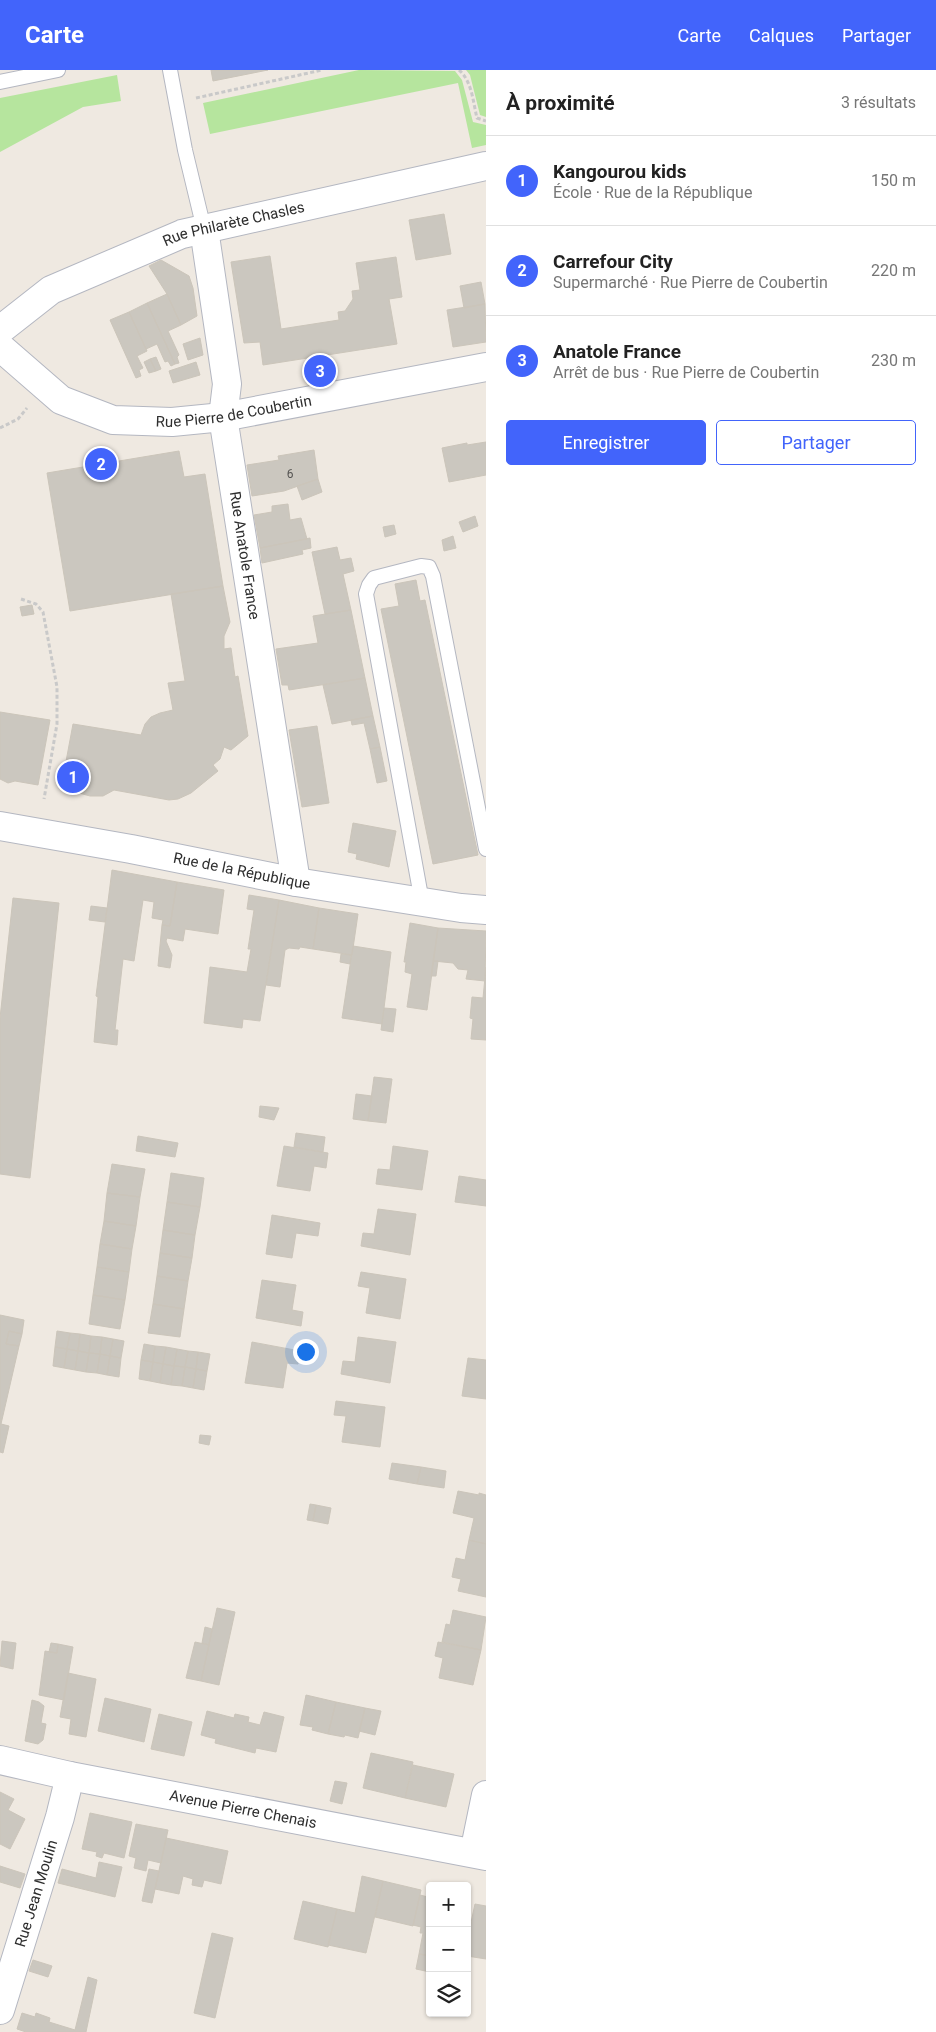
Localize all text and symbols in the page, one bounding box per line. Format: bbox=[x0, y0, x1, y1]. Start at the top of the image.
text: Carte bbox=[25, 21, 84, 49]
text: Carte bbox=[678, 25, 721, 46]
text: Calques bbox=[749, 25, 814, 46]
text: Partager bbox=[842, 25, 911, 46]
text: À proximité bbox=[506, 91, 615, 115]
text: 3 résultats bbox=[841, 93, 916, 112]
text: Kangourou kids bbox=[553, 160, 687, 183]
text: 1 bbox=[517, 171, 527, 190]
text: 150 m bbox=[871, 171, 916, 190]
text: École · Rue de la République bbox=[553, 183, 752, 202]
street label: Rue Philarète Chasles bbox=[160, 198, 306, 250]
text: Carrefour City bbox=[553, 250, 673, 273]
text: 2 bbox=[517, 261, 527, 280]
text: 220 m bbox=[871, 261, 916, 280]
text: Supermarché · Rue Pierre de Coubertin bbox=[553, 273, 828, 292]
text: Anatole France bbox=[553, 340, 681, 363]
text: 3 bbox=[517, 351, 527, 370]
text: 230 m bbox=[871, 351, 916, 370]
pin: 3 bbox=[304, 352, 336, 390]
text: Arrêt de bus · Rue Pierre de Coubertin bbox=[553, 363, 819, 382]
street label: Rue Pierre de Coubertin bbox=[155, 391, 313, 431]
button: Enregistrer bbox=[506, 420, 706, 465]
button: Partager bbox=[716, 420, 916, 465]
pin: 2 bbox=[85, 445, 117, 483]
house number: 6 bbox=[287, 467, 294, 481]
street label: Rue Anatole France bbox=[226, 490, 264, 621]
pin: 1 bbox=[57, 758, 89, 796]
street label: Rue de la République bbox=[172, 849, 312, 893]
your location bbox=[293, 1339, 319, 1365]
street label: Avenue Pierre Chenais bbox=[168, 1786, 318, 1832]
street label: Rue Jean Moulin bbox=[11, 1838, 61, 1949]
map controls bbox=[426, 1882, 471, 2017]
button: + bbox=[426, 1882, 471, 1927]
button: − bbox=[426, 1927, 471, 1972]
button: layers bbox=[426, 1972, 471, 2017]

